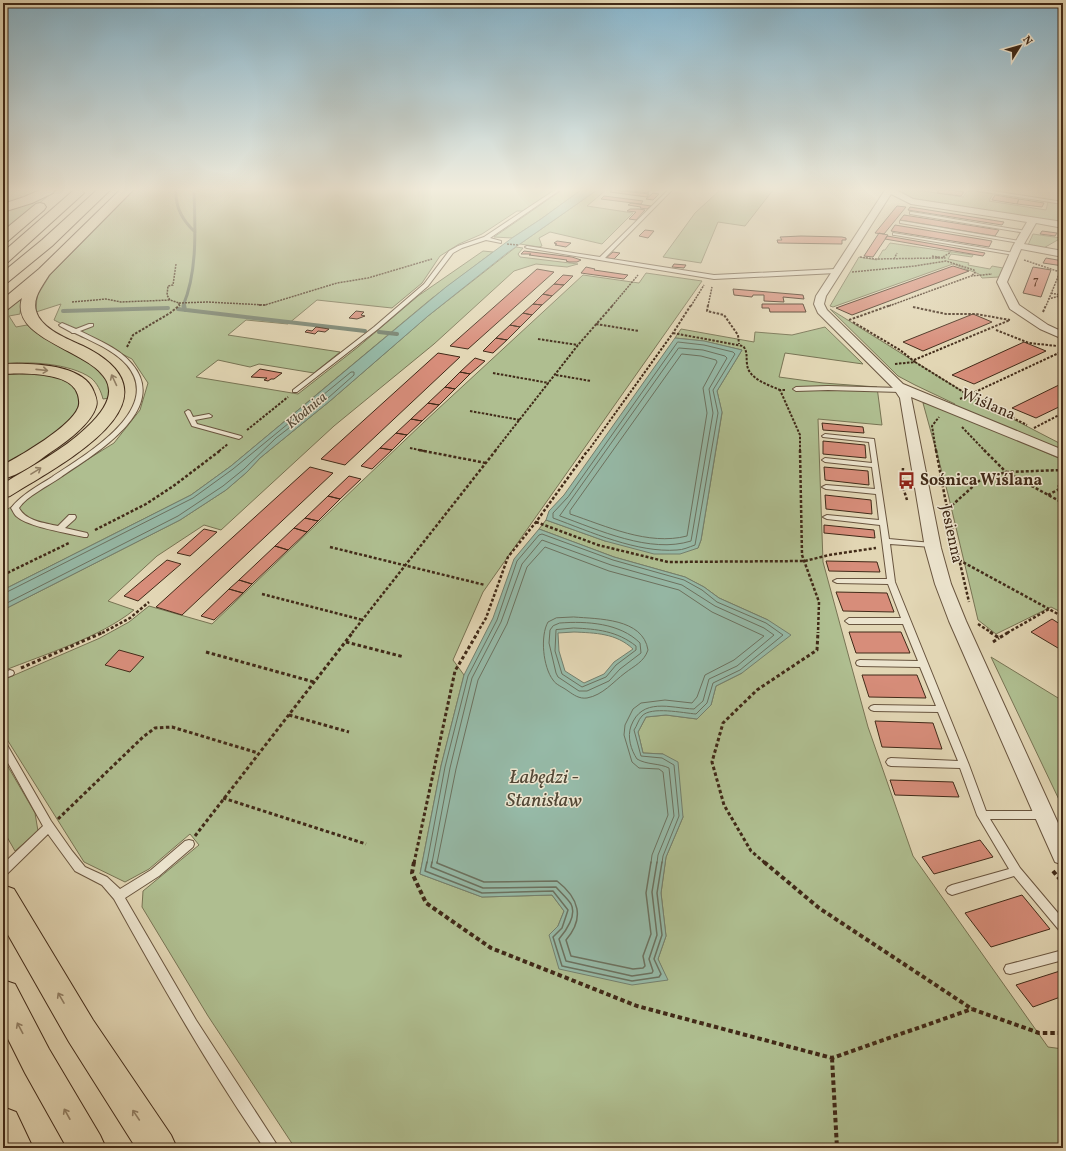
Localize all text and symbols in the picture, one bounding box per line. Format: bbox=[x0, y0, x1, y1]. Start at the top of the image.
north arrow bbox=[1000, 26, 1040, 66]
text: N bbox=[1018, 33, 1035, 49]
house number: 7 bbox=[1033, 273, 1039, 289]
one-way arrow bbox=[35, 367, 48, 374]
one-way arrow bbox=[110, 375, 117, 387]
street label: Wiślana bbox=[957, 384, 1019, 426]
water label: Kłodnica bbox=[283, 388, 332, 434]
one-way arrow bbox=[30, 467, 41, 475]
place label: Sośnica Wiślana bbox=[920, 470, 1043, 492]
bus stop icon: Sośnica Wiślana bbox=[897, 471, 917, 491]
street label: Jesienna bbox=[934, 503, 968, 565]
water label: Łabędzi - Stanisław bbox=[506, 764, 582, 815]
one-way arrow bbox=[57, 992, 65, 1004]
one-way arrow bbox=[16, 1022, 23, 1034]
one-way arrow bbox=[63, 1108, 70, 1120]
one-way arrow bbox=[132, 1110, 141, 1121]

